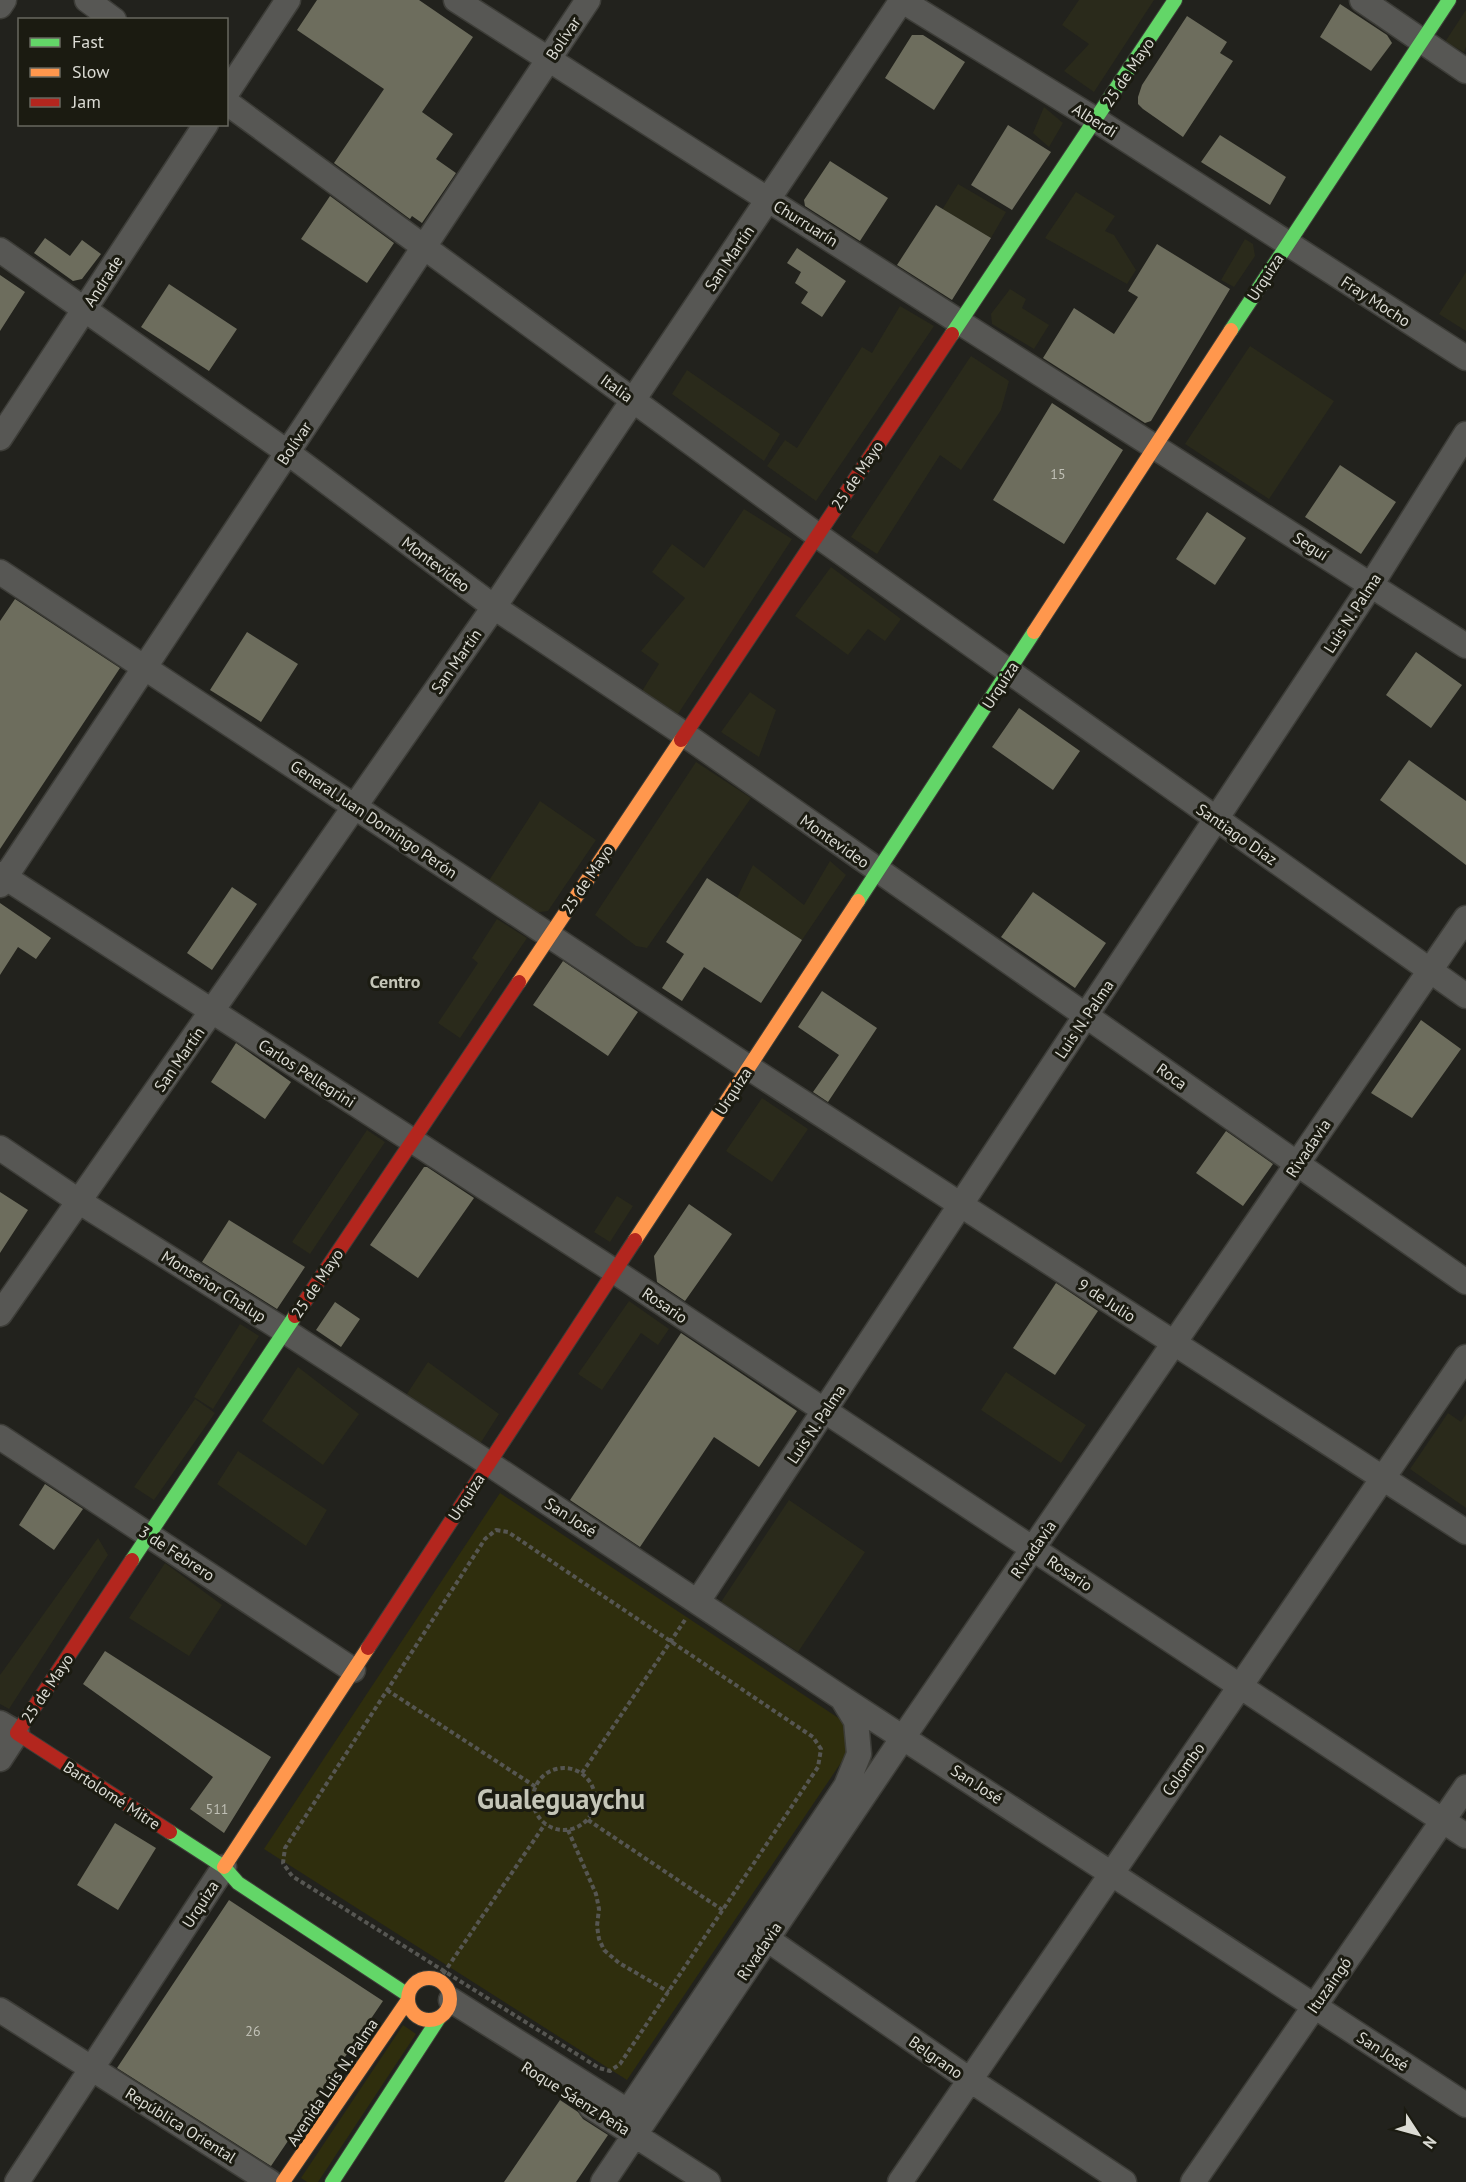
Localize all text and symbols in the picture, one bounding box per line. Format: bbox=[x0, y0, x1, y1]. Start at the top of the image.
street label: Bolívar bbox=[541, 12, 585, 63]
legend bbox=[18, 18, 228, 126]
text: Fast bbox=[72, 30, 104, 53]
street label: 25 de Mayo bbox=[1098, 34, 1158, 110]
text: Slow bbox=[72, 60, 110, 83]
text: Jam bbox=[71, 90, 101, 113]
street label: Alberdi bbox=[1069, 98, 1121, 142]
street label: Churruarín bbox=[770, 195, 842, 251]
street label: San Martín bbox=[700, 222, 758, 294]
street label: Urquiza bbox=[1242, 250, 1288, 304]
street label: Andrade bbox=[79, 252, 127, 310]
street label: Fray Mocho bbox=[1338, 271, 1414, 331]
street label: Italia bbox=[597, 370, 637, 406]
street label: Bolívar bbox=[272, 417, 316, 468]
street label: 25 de Mayo bbox=[827, 437, 887, 513]
house number: 15 bbox=[1050, 465, 1066, 483]
street label: Seguí bbox=[1290, 527, 1332, 565]
street label: Montevideo bbox=[398, 532, 474, 596]
street label: Luis N. Palma bbox=[1319, 569, 1385, 657]
street label: San Martín bbox=[426, 625, 486, 697]
street label: Urquiza bbox=[977, 658, 1023, 712]
street label: General Juan Domingo Perón bbox=[287, 756, 461, 882]
street label: Santiago Díaz bbox=[1193, 799, 1281, 869]
street label: Montevideo bbox=[796, 810, 874, 872]
street label: 25 de Mayo bbox=[557, 841, 617, 917]
district label: Centro bbox=[370, 970, 421, 993]
street label: Luis N. Palma bbox=[1050, 976, 1118, 1062]
street label: San Martín bbox=[149, 1023, 209, 1095]
street label: Carlos Pellegrini bbox=[255, 1034, 359, 1112]
street label: Roca bbox=[1153, 1058, 1191, 1094]
street label: Urquiza bbox=[710, 1064, 756, 1118]
street label: Rivadavia bbox=[1281, 1115, 1335, 1181]
street label: 25 de Mayo bbox=[287, 1245, 347, 1321]
street label: Monseñor Chalup bbox=[158, 1246, 270, 1326]
street label: 9 de Julio bbox=[1074, 1274, 1140, 1326]
street label: Rosario bbox=[639, 1283, 691, 1327]
street label: Luis N. Palma bbox=[782, 1381, 850, 1467]
street label: Urquiza bbox=[443, 1470, 489, 1524]
street label: San José bbox=[541, 1493, 601, 1541]
street label: Rivadavia bbox=[1006, 1516, 1060, 1582]
street label: 3 de Febrero bbox=[135, 1521, 219, 1585]
street label: Rosario bbox=[1044, 1551, 1096, 1595]
street label: 25 de Mayo bbox=[17, 1650, 77, 1726]
street label: Colombo bbox=[1157, 1738, 1209, 1800]
street label: Bartolomé Mitre bbox=[60, 1756, 164, 1834]
street label: San José bbox=[947, 1760, 1007, 1808]
district label: Gualeguaychu bbox=[477, 1780, 645, 1817]
house number: 511 bbox=[206, 1800, 228, 1818]
street label: Urquiza bbox=[177, 1877, 223, 1931]
street label: Rivadavia bbox=[732, 1918, 786, 1984]
street label: Ituzaingó bbox=[1302, 1953, 1356, 2017]
street label: Avenida Luis N. Palma bbox=[282, 2015, 382, 2149]
house number: 26 bbox=[245, 2022, 261, 2040]
street label: San José bbox=[1353, 2027, 1413, 2075]
street label: Belgrano bbox=[905, 2031, 967, 2083]
street label: Roque Sáenz Peña bbox=[518, 2057, 634, 2139]
street label: República Oriental bbox=[122, 2083, 240, 2167]
north arrow bbox=[1388, 2104, 1448, 2164]
text: N bbox=[1419, 2133, 1441, 2153]

